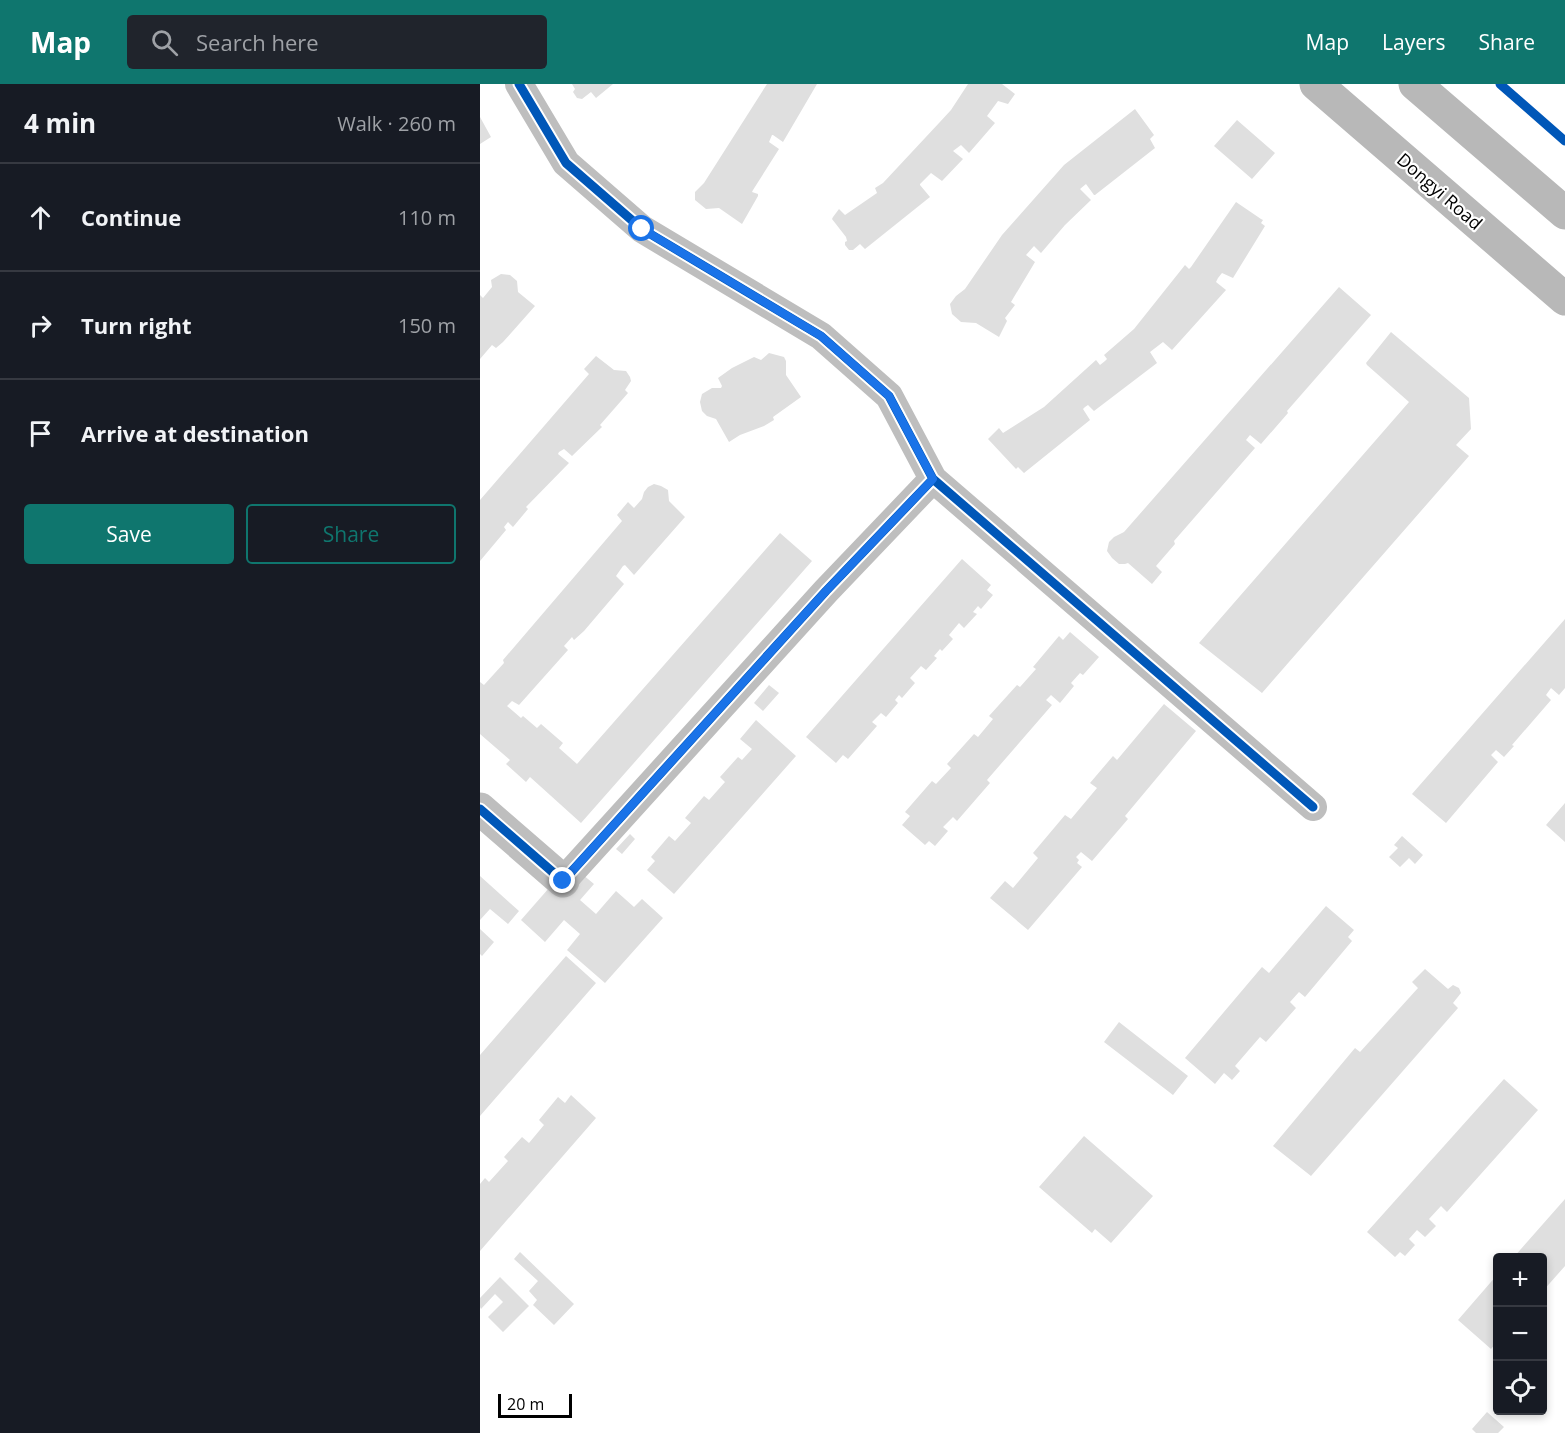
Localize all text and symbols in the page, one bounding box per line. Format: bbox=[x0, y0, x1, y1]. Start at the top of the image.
search box bbox=[127, 15, 547, 69]
text: Map bbox=[30, 23, 91, 61]
icon: search bbox=[148, 26, 181, 59]
text: Search here bbox=[196, 27, 319, 57]
text: Map bbox=[1306, 28, 1349, 56]
text: Layers bbox=[1382, 28, 1446, 56]
text: Share bbox=[1479, 28, 1535, 56]
text: 4 min bbox=[24, 105, 96, 141]
text: Walk · 260 m bbox=[337, 110, 456, 137]
street label: Dongyi Road bbox=[1392, 147, 1488, 235]
icon: ahead bbox=[24, 201, 57, 234]
text: Continue bbox=[81, 202, 181, 232]
text: 110 m bbox=[398, 204, 456, 231]
route start bbox=[628, 215, 654, 241]
icon: right bbox=[24, 309, 57, 342]
text: Turn right bbox=[81, 310, 192, 340]
text: 150 m bbox=[398, 312, 456, 339]
icon: arrive bbox=[24, 417, 57, 450]
text: Arrive at destination bbox=[81, 418, 309, 448]
button: Save bbox=[24, 504, 234, 564]
button: Share bbox=[246, 504, 456, 564]
route end bbox=[549, 867, 575, 893]
map controls bbox=[1493, 1253, 1547, 1415]
button: + bbox=[1493, 1253, 1547, 1307]
button: − bbox=[1493, 1307, 1547, 1361]
button: locate bbox=[1493, 1361, 1547, 1415]
scale bar bbox=[498, 1391, 572, 1418]
text: 20 m bbox=[507, 1393, 544, 1415]

